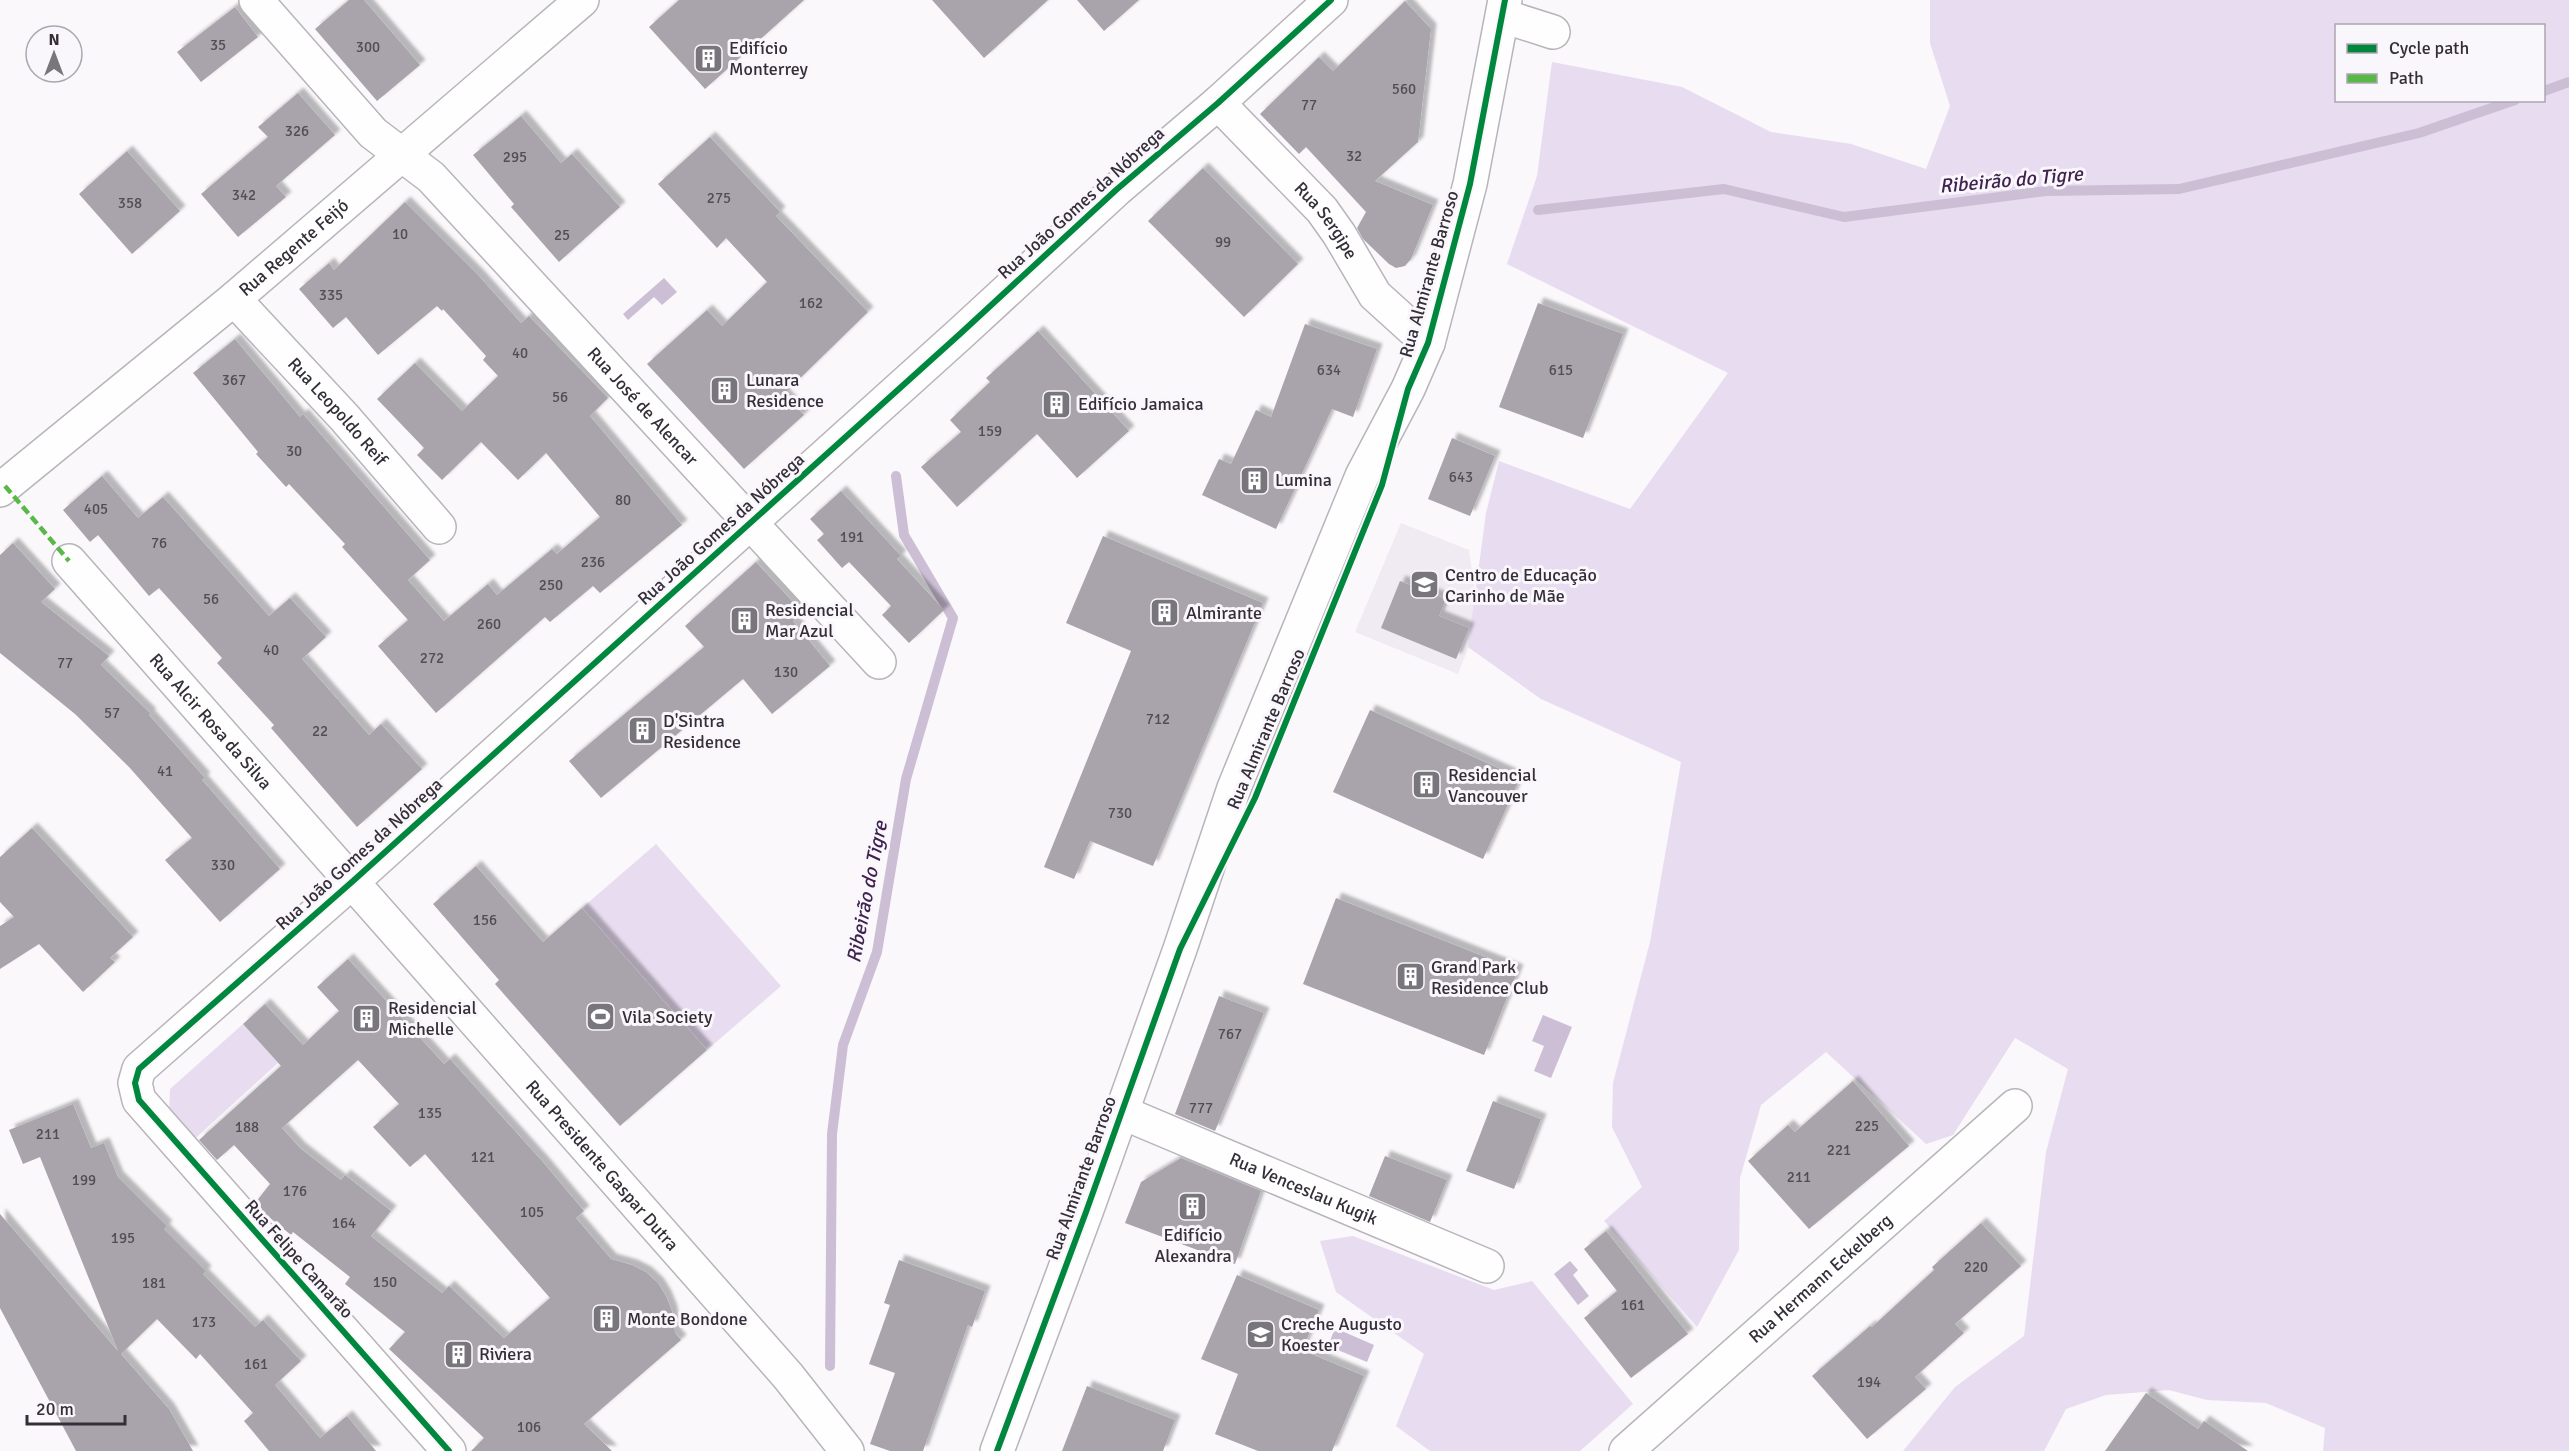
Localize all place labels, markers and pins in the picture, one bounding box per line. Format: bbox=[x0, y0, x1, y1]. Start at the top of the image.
place label: Edifício Monterrey bbox=[729, 37, 809, 80]
building icon: Edifício Monterrey bbox=[692, 42, 724, 74]
place label: Lunara Residence bbox=[746, 369, 824, 412]
building icon: Lunara Residence bbox=[709, 374, 741, 406]
building icon: Edifício Jamaica bbox=[1041, 388, 1073, 420]
place label: Edifício Jamaica bbox=[1078, 393, 1204, 415]
building icon: Lumina bbox=[1238, 464, 1270, 496]
place label: Lumina bbox=[1275, 469, 1332, 491]
place label: Centro de Educação Carinho de Mãe bbox=[1445, 564, 1597, 607]
school or university icon: Centro de Educação Carinho de Mãe bbox=[1408, 569, 1440, 601]
building icon: Almirante bbox=[1149, 597, 1181, 629]
place label: Residencial Mar Azul bbox=[765, 599, 854, 642]
place label: Almirante bbox=[1186, 602, 1262, 624]
building icon: Residencial Mar Azul bbox=[728, 604, 760, 636]
place label: D'Sintra Residence bbox=[663, 710, 741, 753]
building icon: D'Sintra Residence bbox=[626, 715, 658, 747]
place label: Residencial Vancouver bbox=[1448, 764, 1537, 807]
building icon: Residencial Vancouver bbox=[1411, 769, 1443, 801]
place label: Grand Park Residence Club bbox=[1431, 956, 1548, 999]
building icon: Grand Park Residence Club bbox=[1394, 961, 1426, 993]
place label: Residencial Michelle bbox=[388, 997, 477, 1040]
sports icon: Vila Society bbox=[585, 1001, 617, 1033]
building icon: Residencial Michelle bbox=[351, 1002, 383, 1034]
place label: Vila Society bbox=[622, 1006, 713, 1028]
building icon: Edifício Alexandra bbox=[1177, 1190, 1209, 1222]
place label: Edifício Alexandra bbox=[1154, 1224, 1232, 1267]
building icon: Monte Bondone bbox=[590, 1303, 622, 1335]
place label: Monte Bondone bbox=[627, 1308, 748, 1330]
place label: Creche Augusto Koester bbox=[1281, 1313, 1402, 1356]
school or university icon: Creche Augusto Koester bbox=[1244, 1318, 1276, 1350]
building icon: Riviera bbox=[442, 1338, 474, 1370]
place label: Riviera bbox=[479, 1343, 532, 1365]

